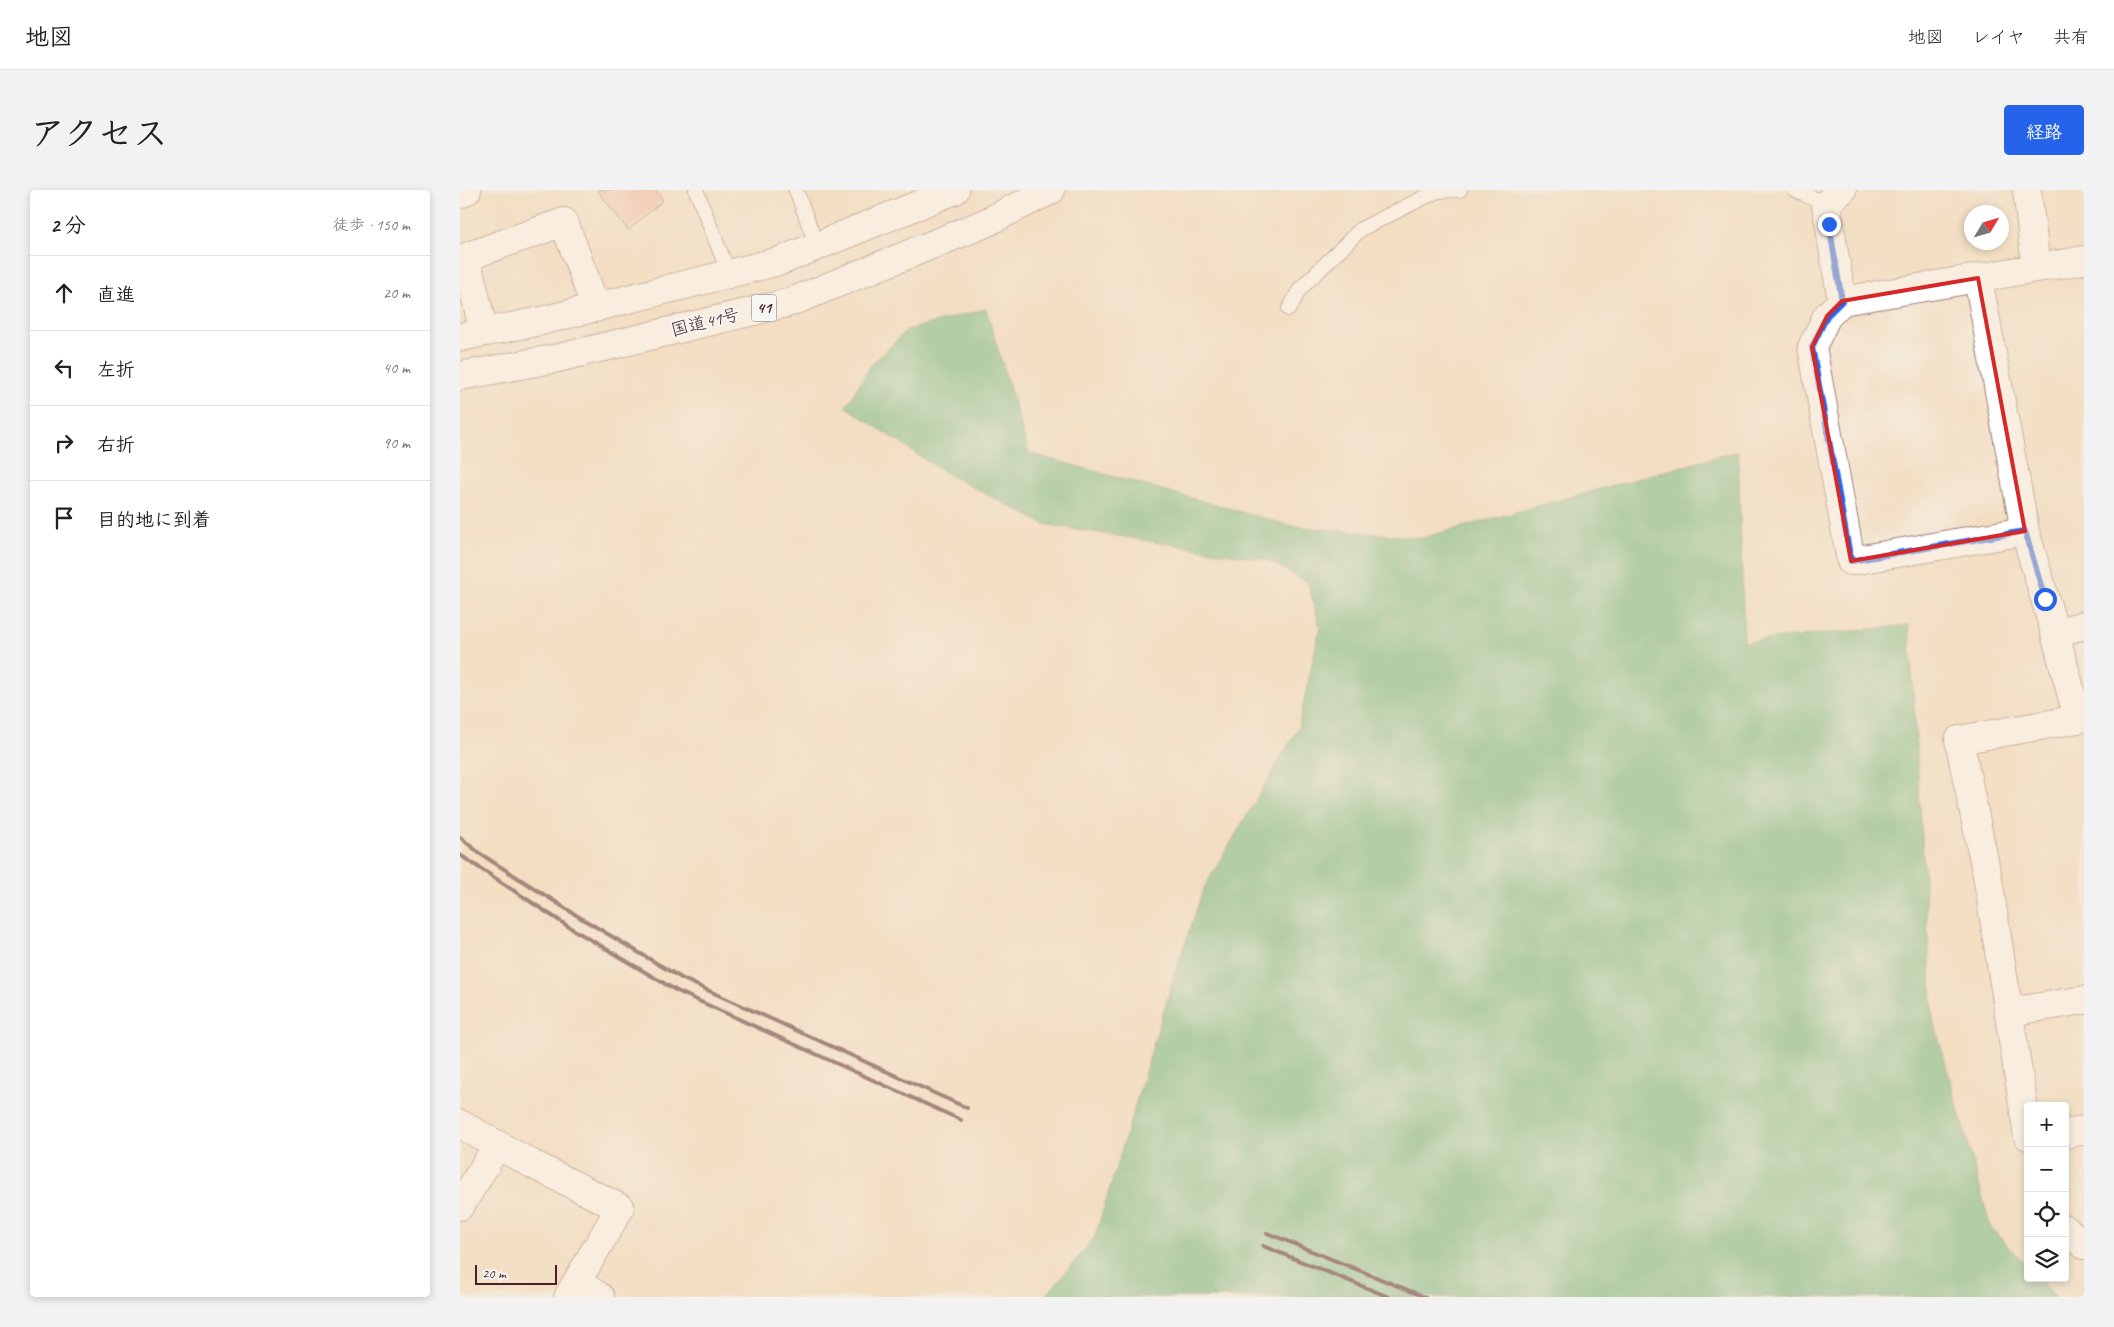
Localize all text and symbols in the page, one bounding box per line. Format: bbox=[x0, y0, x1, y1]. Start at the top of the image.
text: 地図 bbox=[25, 22, 73, 52]
text: 地図 bbox=[1908, 26, 1944, 48]
text: レイヤ bbox=[1972, 26, 2025, 48]
text: 共有 bbox=[2053, 26, 2089, 48]
button: 経路 bbox=[2004, 105, 2084, 155]
text: アクセス bbox=[30, 111, 168, 156]
north arrow bbox=[1964, 205, 2009, 250]
text: 2 分 bbox=[50, 212, 86, 238]
route end bbox=[1818, 213, 1841, 236]
text: 徒歩 · 150 m bbox=[333, 215, 410, 235]
icon: ahead bbox=[50, 279, 78, 307]
text: 直進 bbox=[97, 283, 135, 307]
text: 20 m bbox=[383, 283, 410, 303]
road number: 41 bbox=[752, 295, 776, 322]
street label: 国道41号 bbox=[668, 303, 742, 341]
icon: left bbox=[50, 354, 78, 382]
text: 左折 bbox=[97, 358, 135, 382]
text: 40 m bbox=[383, 358, 410, 378]
icon: right bbox=[50, 429, 78, 457]
text: 右折 bbox=[97, 433, 135, 457]
text: 90 m bbox=[383, 433, 410, 453]
icon: arrive bbox=[50, 504, 78, 532]
text: 目的地に到着 bbox=[97, 508, 211, 532]
route start bbox=[2034, 588, 2057, 611]
map controls bbox=[2024, 1102, 2069, 1282]
button: + bbox=[2024, 1102, 2069, 1147]
button: − bbox=[2024, 1147, 2069, 1192]
button: locate bbox=[2024, 1192, 2069, 1237]
button: layers bbox=[2024, 1237, 2069, 1282]
scale bar bbox=[475, 1262, 558, 1285]
text: 20 m bbox=[482, 1265, 506, 1282]

